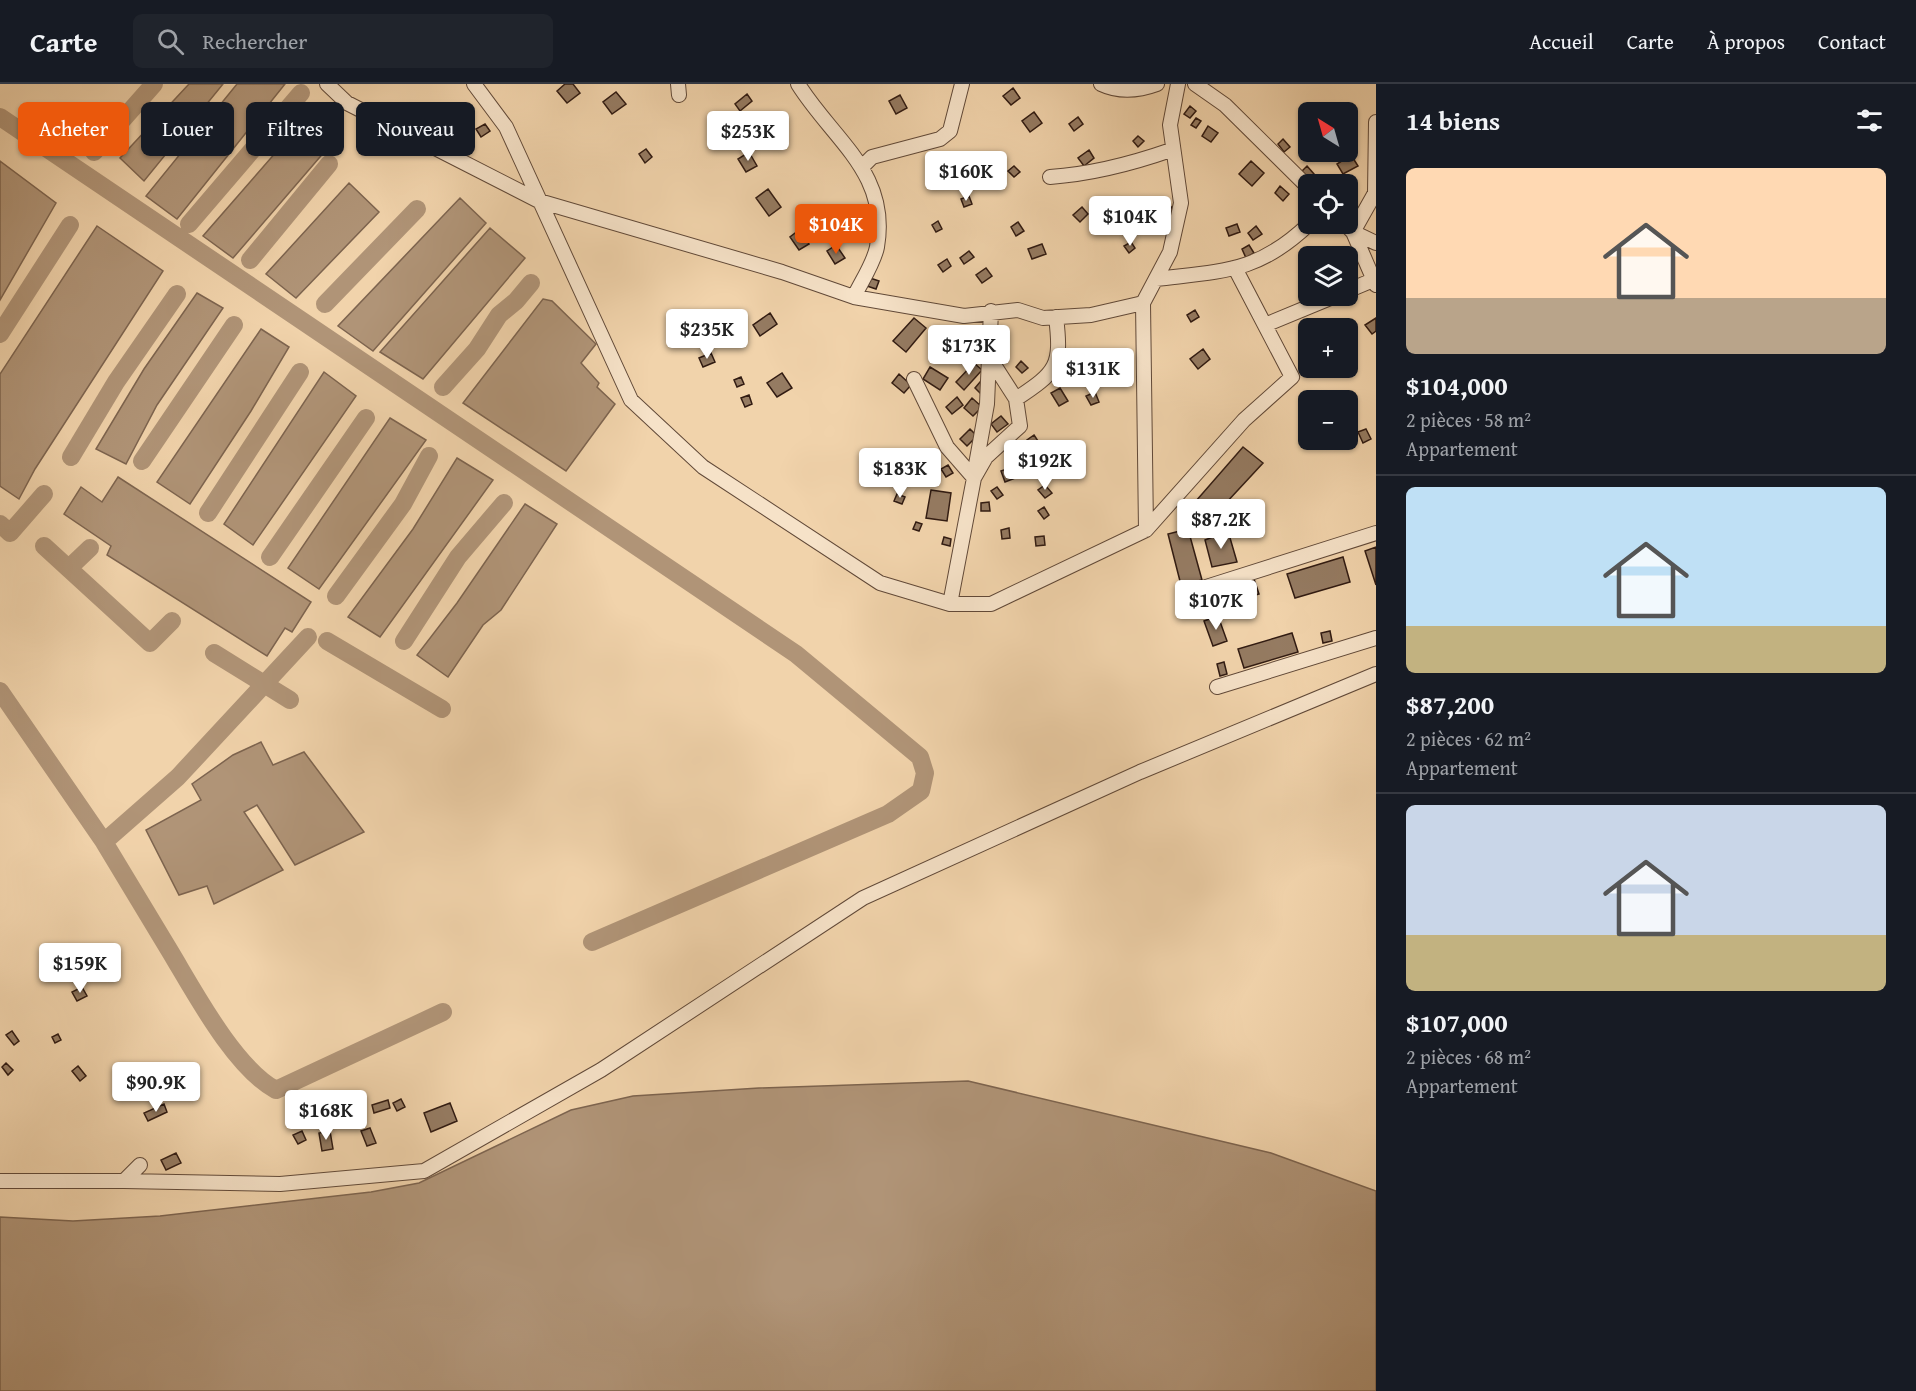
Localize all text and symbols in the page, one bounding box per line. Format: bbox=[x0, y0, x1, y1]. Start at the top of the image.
search box bbox=[133, 14, 553, 68]
text: Carte bbox=[30, 21, 97, 62]
icon: search bbox=[154, 25, 187, 58]
text: Rechercher bbox=[202, 25, 307, 57]
text: Accueil bbox=[1529, 26, 1594, 57]
text: Carte bbox=[1627, 26, 1674, 57]
text: À propos bbox=[1707, 26, 1785, 57]
text: Contact bbox=[1818, 26, 1886, 57]
text: 14 biens bbox=[1406, 101, 1500, 140]
chip: Acheter bbox=[18, 102, 129, 156]
chip: Louer bbox=[141, 102, 234, 156]
chip: Filtres bbox=[246, 102, 344, 156]
chip: Nouveau bbox=[356, 102, 475, 156]
north arrow bbox=[1298, 102, 1358, 162]
map controls bbox=[1298, 102, 1358, 450]
icon: filters bbox=[1853, 104, 1886, 137]
pin: $253K bbox=[706, 111, 790, 162]
text: $253K bbox=[721, 116, 775, 145]
pin: $160K bbox=[924, 151, 1008, 202]
text: $160K bbox=[939, 156, 993, 185]
button: locate bbox=[1298, 174, 1358, 234]
pin: $104K bbox=[1088, 196, 1172, 247]
text: $104K bbox=[1103, 201, 1157, 230]
pin: $104K bbox=[794, 204, 878, 255]
icon: home bbox=[1592, 207, 1700, 315]
text: $104K bbox=[809, 209, 863, 238]
button: layers bbox=[1298, 246, 1358, 306]
pin: $235K bbox=[665, 309, 749, 360]
text: $235K bbox=[680, 314, 734, 343]
button: + bbox=[1298, 318, 1358, 378]
pin: $173K bbox=[927, 325, 1011, 376]
text: $173K bbox=[942, 330, 996, 359]
pin: $131K bbox=[1051, 348, 1135, 399]
text: $131K bbox=[1066, 353, 1120, 382]
text: $104,000 bbox=[1406, 366, 1508, 405]
button: − bbox=[1298, 390, 1358, 450]
text: 2 pièces · 58 m² bbox=[1406, 405, 1531, 434]
text: Appartement bbox=[1406, 434, 1518, 463]
pin: $192K bbox=[1003, 440, 1087, 491]
text: $192K bbox=[1018, 445, 1072, 474]
pin: $183K bbox=[858, 448, 942, 499]
text: $183K bbox=[873, 453, 927, 482]
pin: $87.2K bbox=[1172, 499, 1270, 550]
text: $87.2K bbox=[1191, 504, 1251, 533]
icon: home bbox=[1592, 526, 1700, 634]
pin: $107K bbox=[1174, 580, 1258, 631]
text: $107K bbox=[1189, 585, 1243, 614]
text: $87,200 bbox=[1406, 685, 1494, 724]
text: 2 pièces · 62 m² bbox=[1406, 724, 1531, 753]
text: Appartement bbox=[1406, 753, 1518, 782]
icon: home bbox=[1592, 844, 1700, 952]
pin: $159K bbox=[38, 943, 122, 994]
text: $159K bbox=[53, 948, 107, 977]
text: $107,000 bbox=[1406, 1003, 1508, 1042]
text: 2 pièces · 68 m² bbox=[1406, 1042, 1531, 1071]
pin: $90.9K bbox=[107, 1062, 205, 1113]
text: $90.9K bbox=[126, 1067, 186, 1096]
text: Appartement bbox=[1406, 1071, 1518, 1100]
pin: $168K bbox=[284, 1090, 368, 1141]
text: $168K bbox=[299, 1095, 353, 1124]

